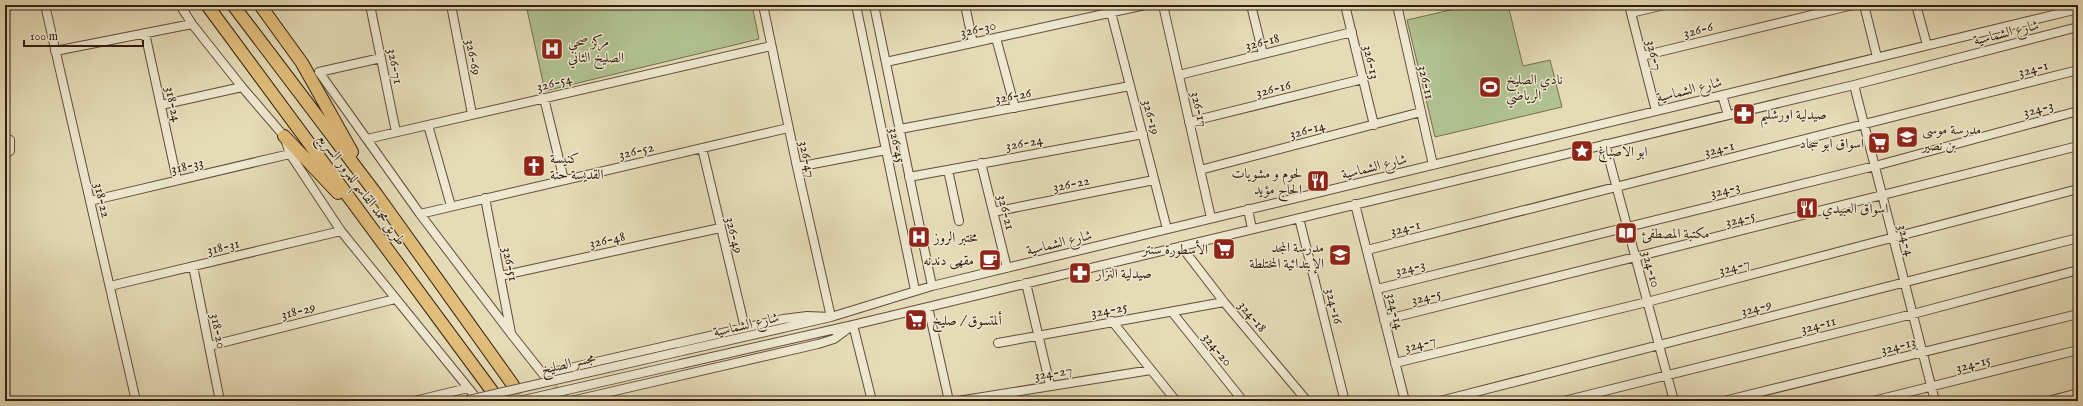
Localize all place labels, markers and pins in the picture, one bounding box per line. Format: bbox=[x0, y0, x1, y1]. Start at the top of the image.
place label: مركز صحي الصليخ الثاني bbox=[568, 33, 624, 70]
hospital icon: مركز صحي الصليخ الثاني bbox=[539, 36, 565, 62]
place label: نادي الصليخ الرياضي bbox=[1506, 71, 1563, 109]
sports icon: نادي الصليخ الرياضي bbox=[1477, 74, 1503, 100]
pharmacy icon: صيدلية اورشليم bbox=[1731, 101, 1757, 127]
place label: صيدلية اورشليم bbox=[1760, 106, 1827, 128]
place label: مدرسة موسى بن نصير bbox=[1920, 121, 1981, 155]
school or university icon: مدرسة موسى بن نصير bbox=[1894, 124, 1920, 150]
supermarket icon: اسواق ابو سجاد bbox=[1866, 130, 1892, 156]
place label: اسواق ابو سجاد bbox=[1800, 135, 1864, 153]
place icon: ابو الاصباغ bbox=[1569, 138, 1595, 164]
place label: ابو الاصباغ bbox=[1598, 143, 1648, 163]
place label: كنيسة القديسة حنة bbox=[550, 150, 604, 184]
church icon: كنيسة القديسة حنة bbox=[521, 153, 547, 179]
place label: لحوم و مشويات الحاج مؤيد bbox=[1232, 165, 1302, 202]
restaurant icon: لحوم و مشويات الحاج مؤيد bbox=[1305, 168, 1331, 194]
restaurant icon: اسواق العبيدي bbox=[1794, 195, 1820, 221]
place label: اسواق العبيدي bbox=[1822, 200, 1888, 220]
library icon: مكتبة المصطفئ bbox=[1613, 220, 1639, 246]
hospital icon: مختبر الروز bbox=[906, 224, 932, 250]
place label: مكتبة المصطفئ bbox=[1642, 225, 1709, 244]
place label: مختبر الروز bbox=[932, 229, 978, 247]
supermarket icon: الأسطورة سنتر bbox=[1211, 236, 1237, 262]
place label: الأسطورة سنتر bbox=[1141, 239, 1208, 259]
place label: مدرسة المجد الإبتدائية المختلطة bbox=[1249, 239, 1324, 274]
school or university icon: مدرسة المجد الإبتدائية المختلطة bbox=[1327, 242, 1353, 268]
cafe icon: مقهى دندنه bbox=[977, 247, 1003, 273]
place label: مقهى دندنه bbox=[923, 252, 974, 270]
pharmacy icon: صيدلية النزار bbox=[1067, 260, 1093, 286]
place label: صيدلية النزار bbox=[1094, 265, 1152, 283]
supermarket icon: ألمتسوق / صليخ bbox=[903, 307, 929, 333]
place label: ألمتسوق / صليخ bbox=[932, 310, 1003, 333]

